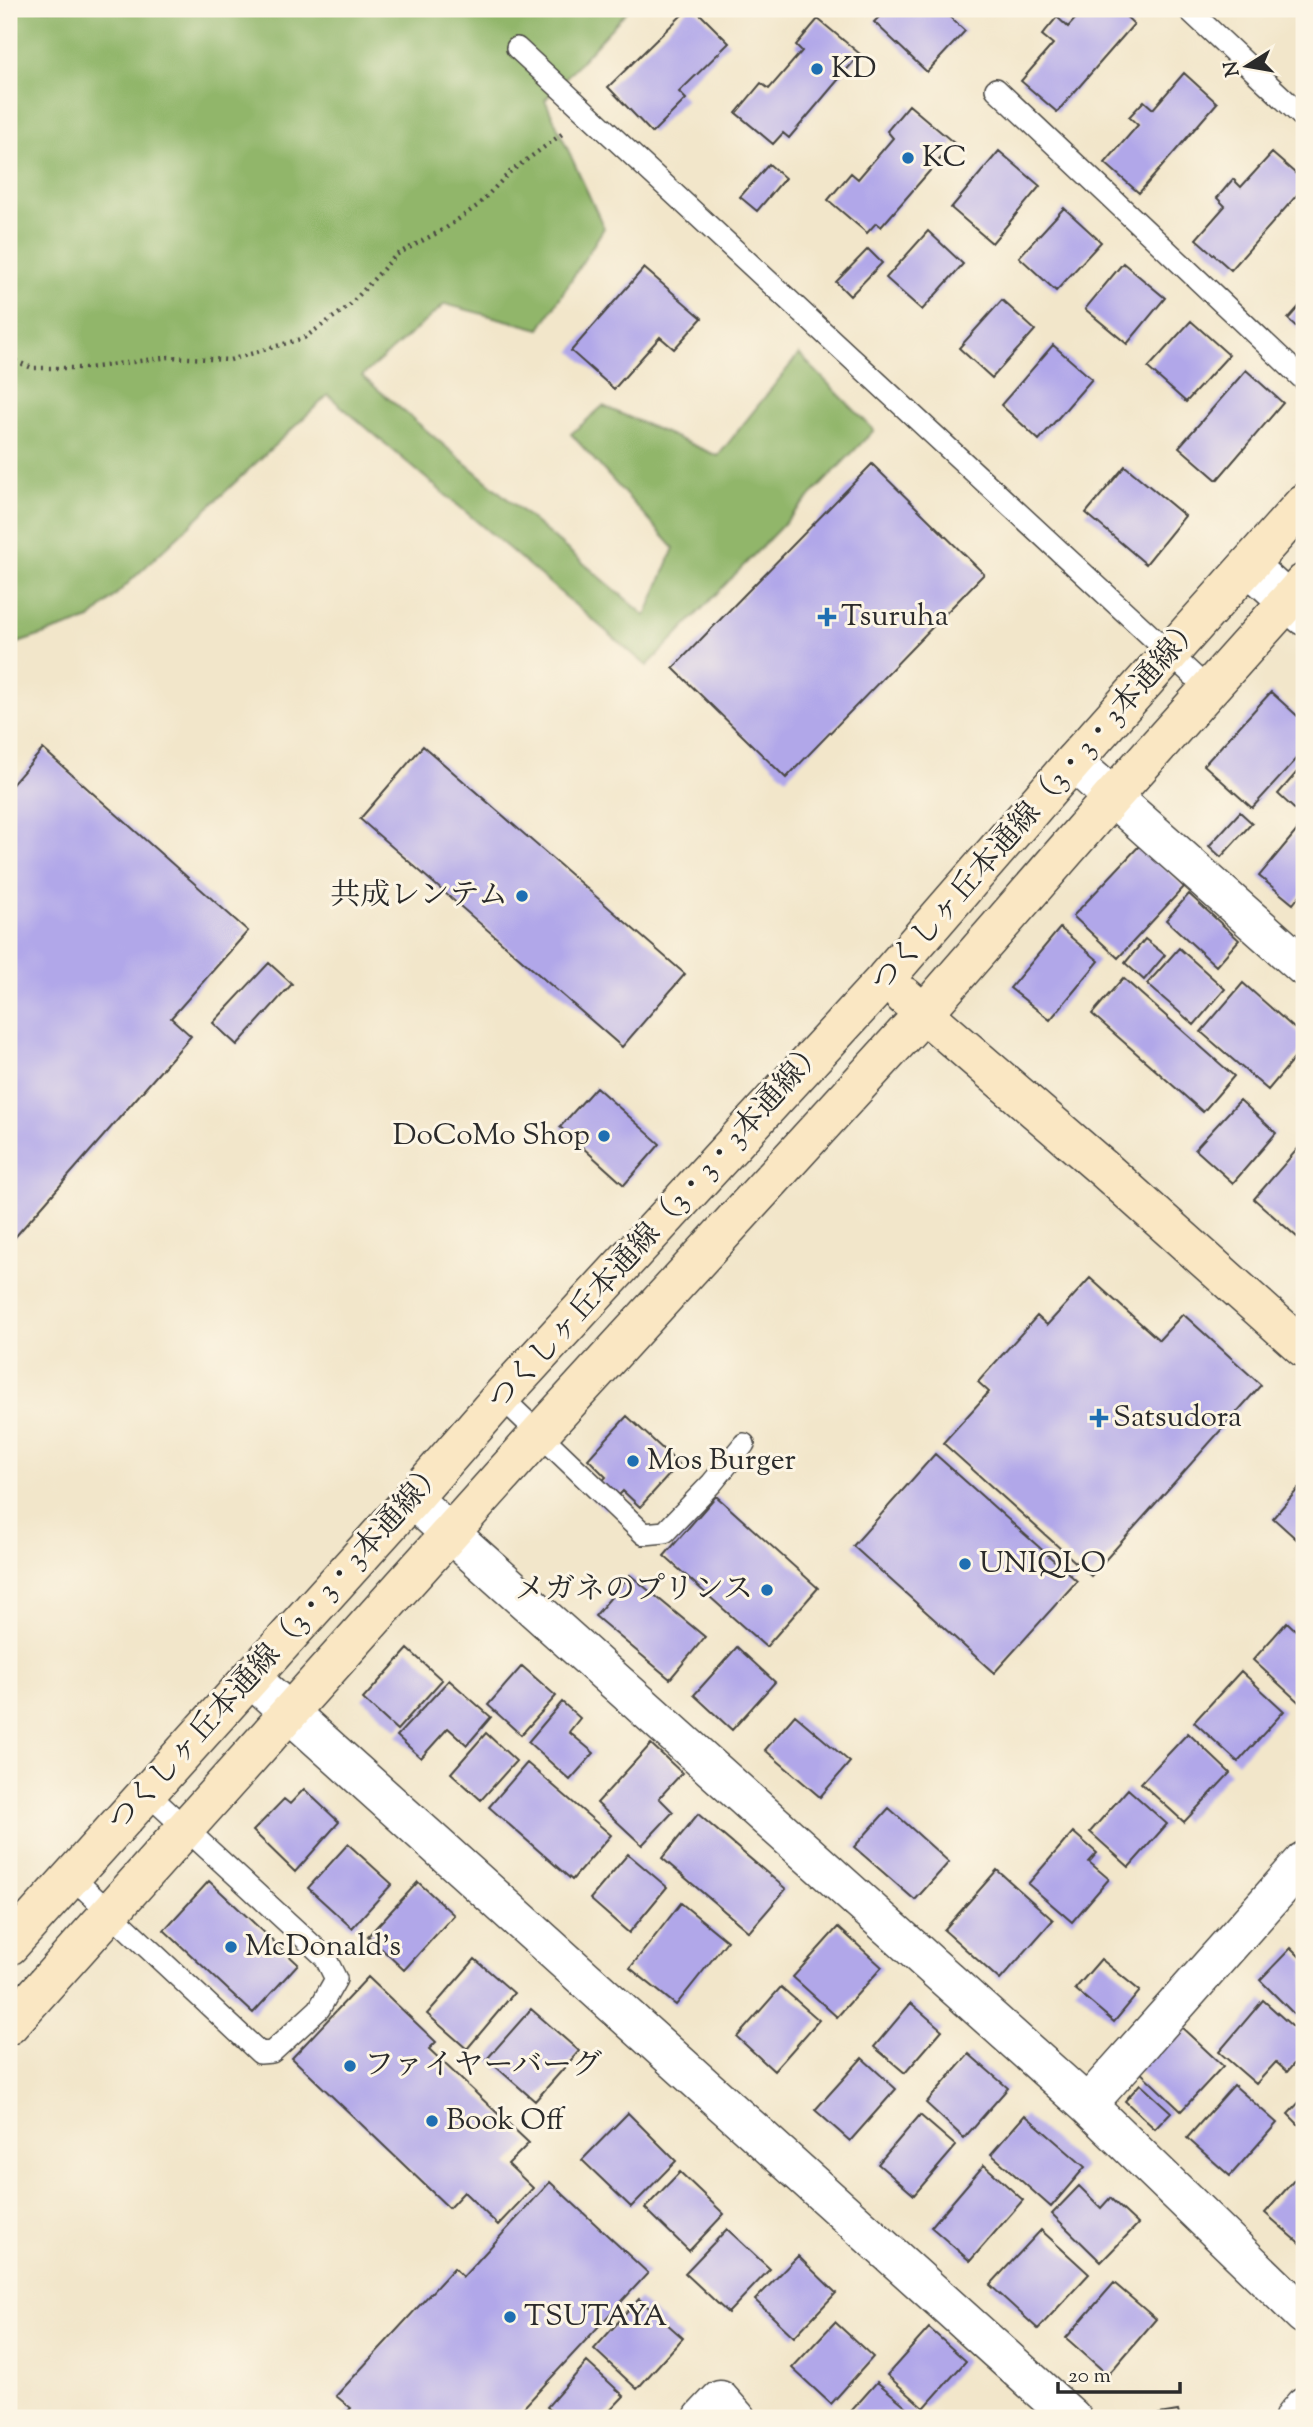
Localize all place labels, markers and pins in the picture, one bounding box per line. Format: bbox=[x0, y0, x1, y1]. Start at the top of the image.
place label: KD bbox=[831, 48, 876, 91]
marker: KD bbox=[809, 61, 825, 77]
place label: KC bbox=[922, 137, 967, 180]
marker: KC bbox=[900, 150, 916, 166]
place label: Tsuruha bbox=[841, 596, 949, 639]
marker: Tsuruha bbox=[819, 609, 835, 625]
place label: 共成レンテム bbox=[330, 875, 508, 918]
marker: 共成レンテム bbox=[514, 888, 530, 904]
place label: DoCoMo Shop bbox=[393, 1115, 590, 1158]
marker: DoCoMo Shop bbox=[596, 1128, 612, 1144]
place label: Satsudora bbox=[1113, 1397, 1242, 1440]
marker: Satsudora bbox=[1091, 1410, 1107, 1426]
place label: Mos Burger bbox=[647, 1440, 796, 1483]
marker: Mos Burger bbox=[625, 1453, 641, 1469]
place label: UNIQLO bbox=[979, 1543, 1106, 1586]
marker: UNIQLO bbox=[957, 1556, 973, 1572]
place label: メガネのプリンス bbox=[515, 1569, 753, 1612]
marker: メガネのプリンス bbox=[759, 1582, 775, 1598]
place label: McDonald's bbox=[245, 1926, 401, 1969]
marker: McDonald's bbox=[223, 1939, 239, 1955]
place label: ファイヤーバーグ bbox=[364, 2045, 602, 2088]
marker: ファイヤーバーグ bbox=[342, 2058, 358, 2074]
place label: Book Off bbox=[446, 2100, 566, 2143]
marker: Book Off bbox=[424, 2113, 440, 2129]
place label: TSUTAYA bbox=[524, 2296, 667, 2339]
marker: TSUTAYA bbox=[502, 2309, 518, 2325]

